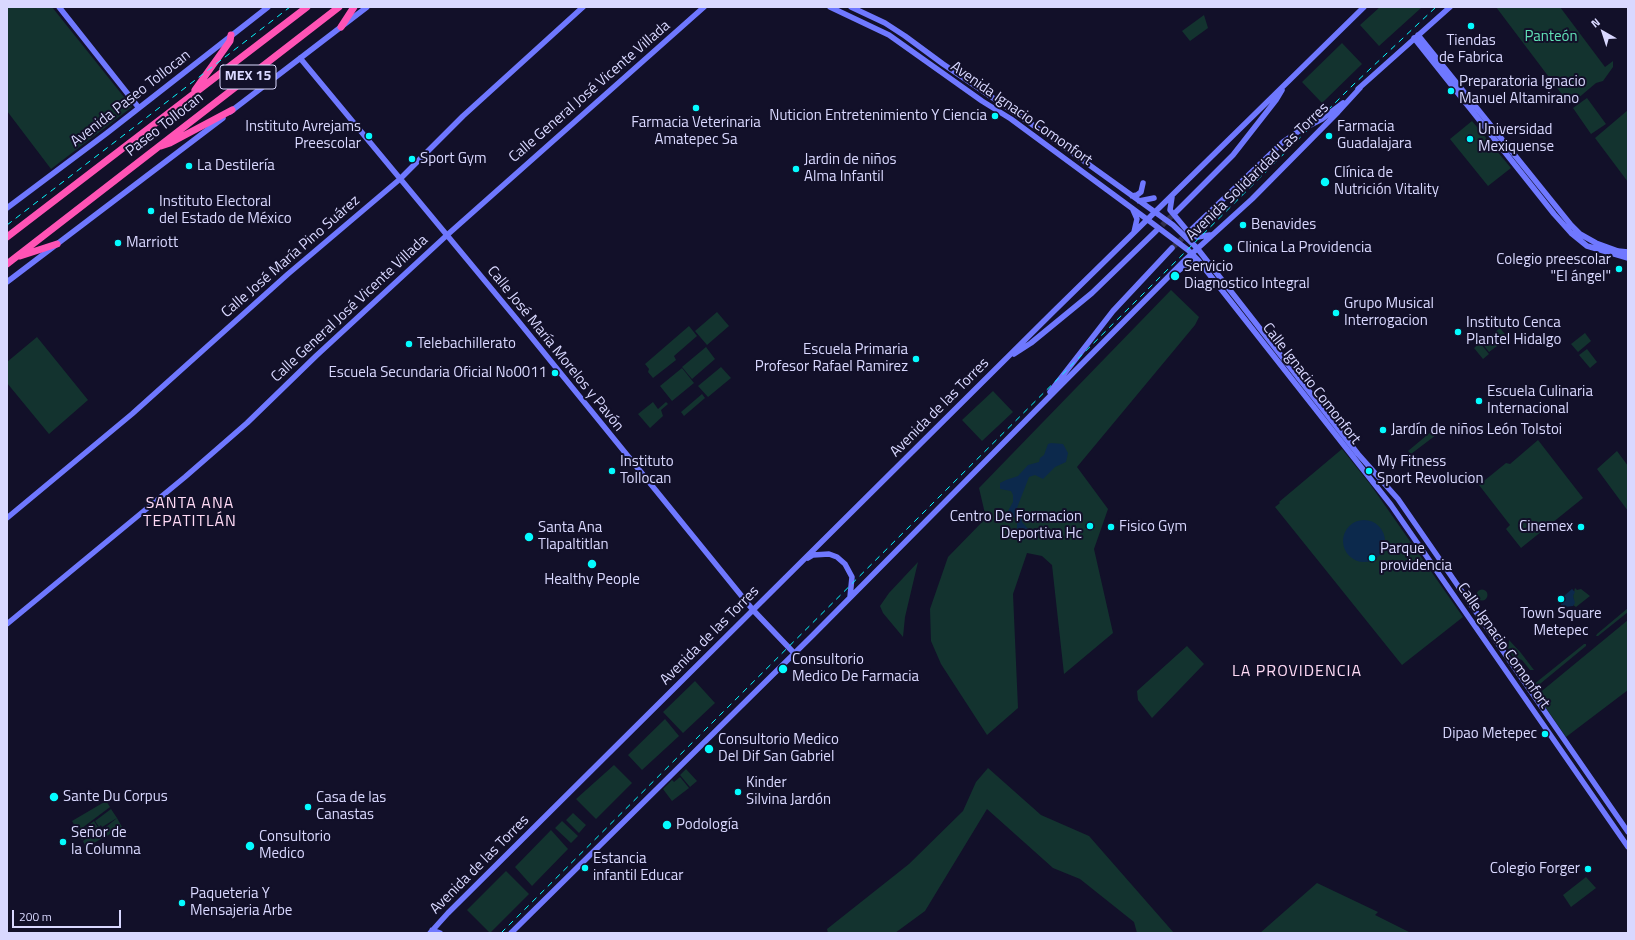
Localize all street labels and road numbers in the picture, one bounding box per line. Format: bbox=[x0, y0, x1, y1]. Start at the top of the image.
street label: Calle General José Vicente Villada bbox=[506, 17, 674, 167]
street label: Avenida Paseo Tollocan bbox=[68, 47, 194, 151]
street label: Avenida Ignacio Comonfort bbox=[947, 58, 1095, 170]
road number: MEX 15 bbox=[220, 65, 276, 89]
street label: Paseo Tollocan bbox=[123, 89, 207, 161]
street label: Avenida Solidaridad Las Torres bbox=[1183, 99, 1333, 245]
street label: Calle José María Pino Suárez bbox=[218, 192, 364, 322]
street label: Calle General José Vicente Villada bbox=[268, 232, 432, 386]
street label: Calle José María Morelos y Pavón bbox=[483, 263, 627, 435]
street label: Calle Ignacio Comonfort bbox=[1258, 320, 1364, 448]
street label: Avenida de las Torres bbox=[887, 355, 993, 461]
street label: Calle Ignacio Comonfort bbox=[1453, 580, 1553, 712]
street label: Avenida de las Torres bbox=[657, 583, 763, 689]
street label: Avenida de las Torres bbox=[427, 812, 533, 918]

